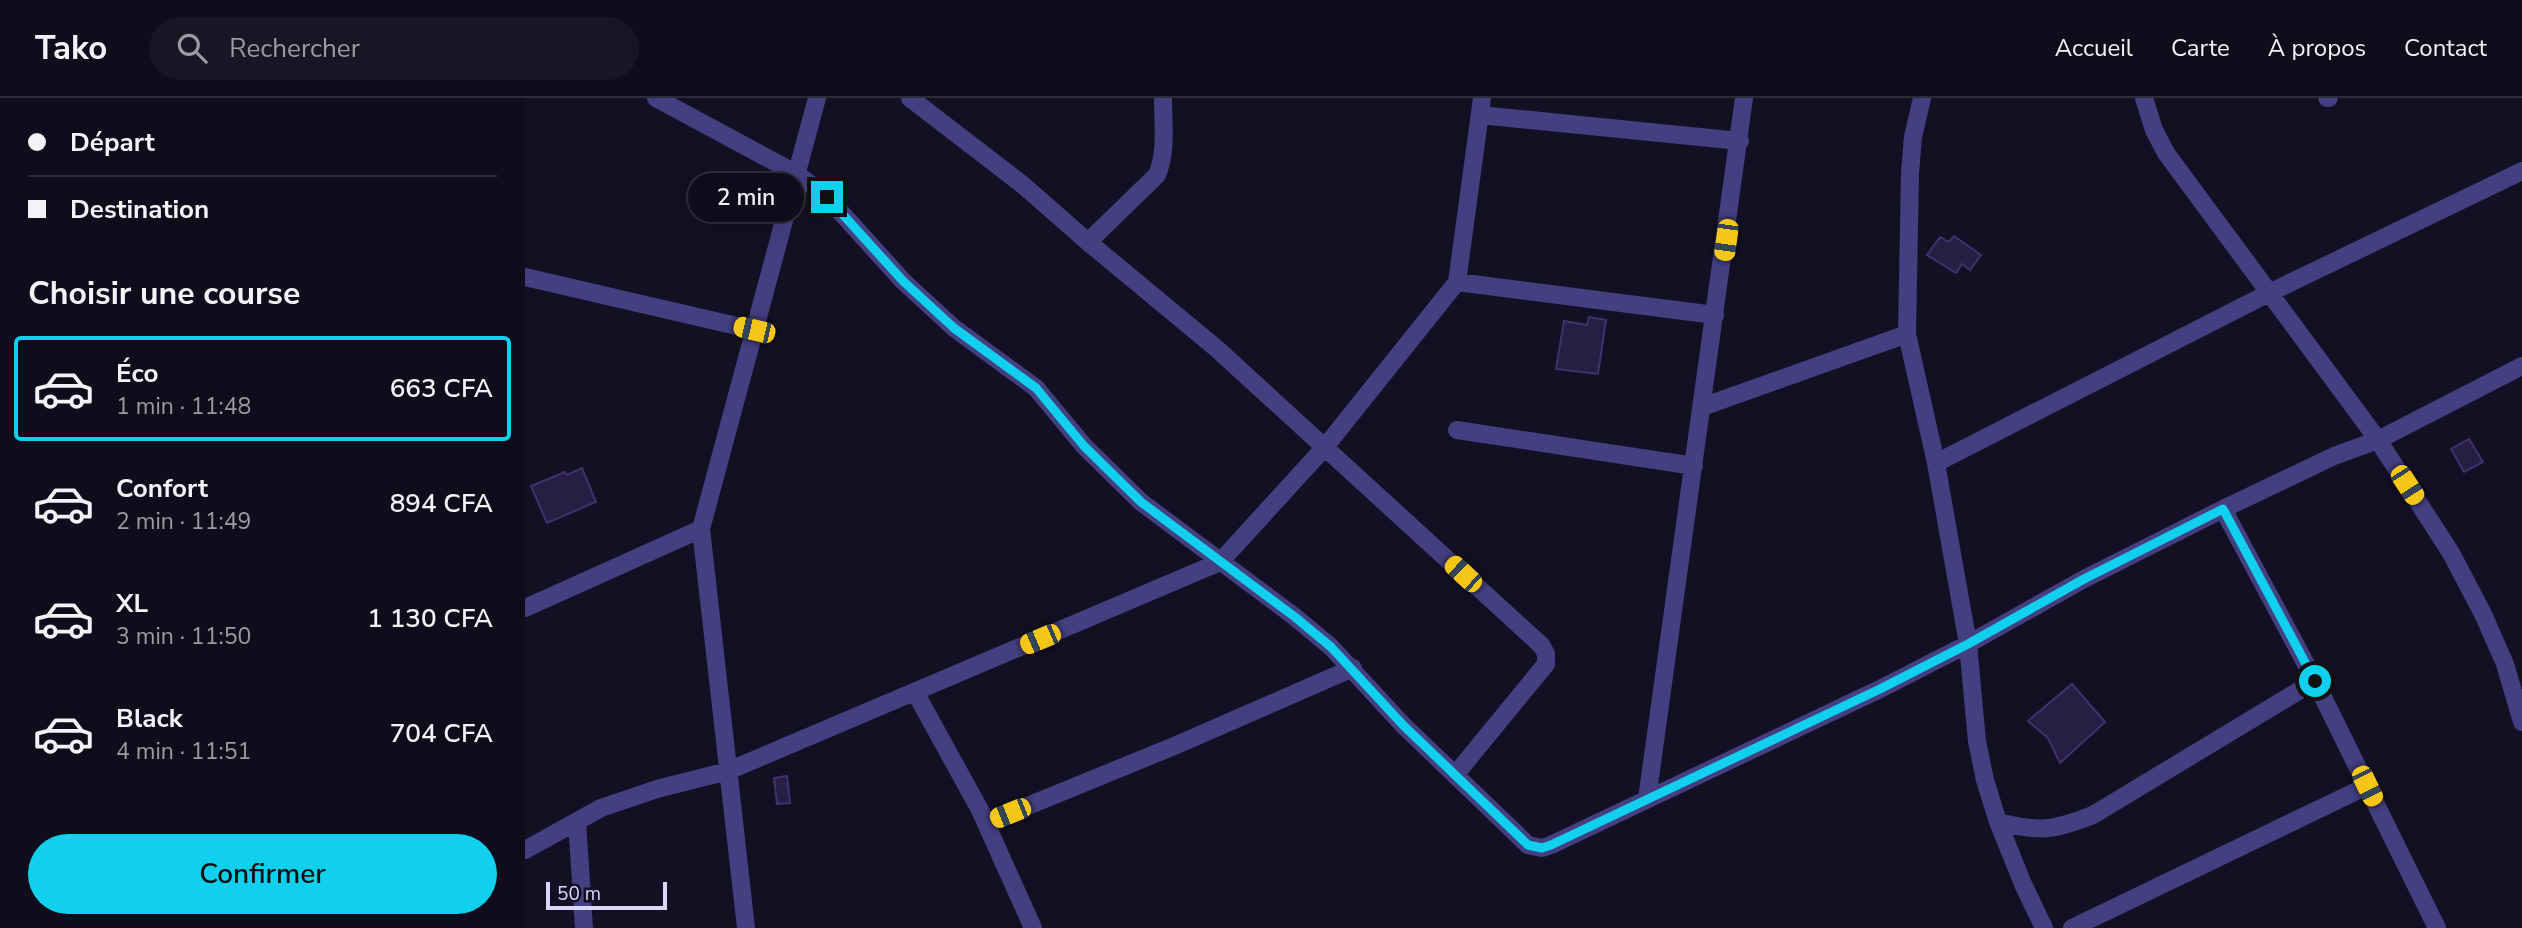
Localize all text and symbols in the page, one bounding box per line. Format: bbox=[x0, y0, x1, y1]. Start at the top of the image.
search box bbox=[149, 17, 639, 80]
text: Tako bbox=[35, 26, 107, 71]
icon: search bbox=[173, 29, 211, 67]
text: Rechercher bbox=[229, 31, 360, 66]
text: Accueil bbox=[2055, 32, 2133, 64]
text: Carte bbox=[2171, 32, 2230, 64]
text: À propos bbox=[2268, 32, 2366, 64]
text: Contact bbox=[2404, 32, 2487, 64]
text: Départ bbox=[70, 125, 155, 160]
callout: 2 min bbox=[687, 172, 803, 222]
route end bbox=[811, 181, 843, 213]
text: 2 min bbox=[717, 182, 775, 213]
text: Destination bbox=[70, 192, 209, 227]
car bbox=[1713, 218, 1740, 262]
text: Choisir une course bbox=[28, 272, 300, 315]
car bbox=[732, 315, 777, 345]
text: Éco bbox=[116, 356, 158, 391]
icon: car bbox=[32, 357, 95, 420]
text: 663 CFA bbox=[390, 371, 493, 406]
text: 1 min · 11:48 bbox=[116, 391, 251, 422]
car bbox=[2387, 462, 2428, 508]
text: Confort bbox=[116, 471, 208, 506]
icon: car bbox=[32, 472, 95, 535]
text: 894 CFA bbox=[390, 486, 493, 521]
text: 2 min · 11:49 bbox=[116, 506, 251, 537]
car bbox=[1441, 552, 1486, 596]
text: XL bbox=[116, 586, 148, 621]
icon: car bbox=[32, 587, 95, 650]
text: 1 130 CFA bbox=[367, 601, 493, 636]
text: 3 min · 11:50 bbox=[116, 621, 251, 652]
car bbox=[1017, 621, 1064, 657]
route start bbox=[2299, 665, 2331, 697]
text: Black bbox=[116, 701, 183, 736]
icon: car bbox=[32, 702, 95, 765]
text: 704 CFA bbox=[390, 716, 493, 751]
text: 4 min · 11:51 bbox=[116, 736, 251, 767]
car bbox=[2349, 763, 2386, 809]
car bbox=[987, 795, 1034, 831]
button: Confirmer bbox=[28, 834, 497, 914]
scale bar bbox=[546, 879, 667, 911]
text: 50 m bbox=[557, 881, 601, 907]

